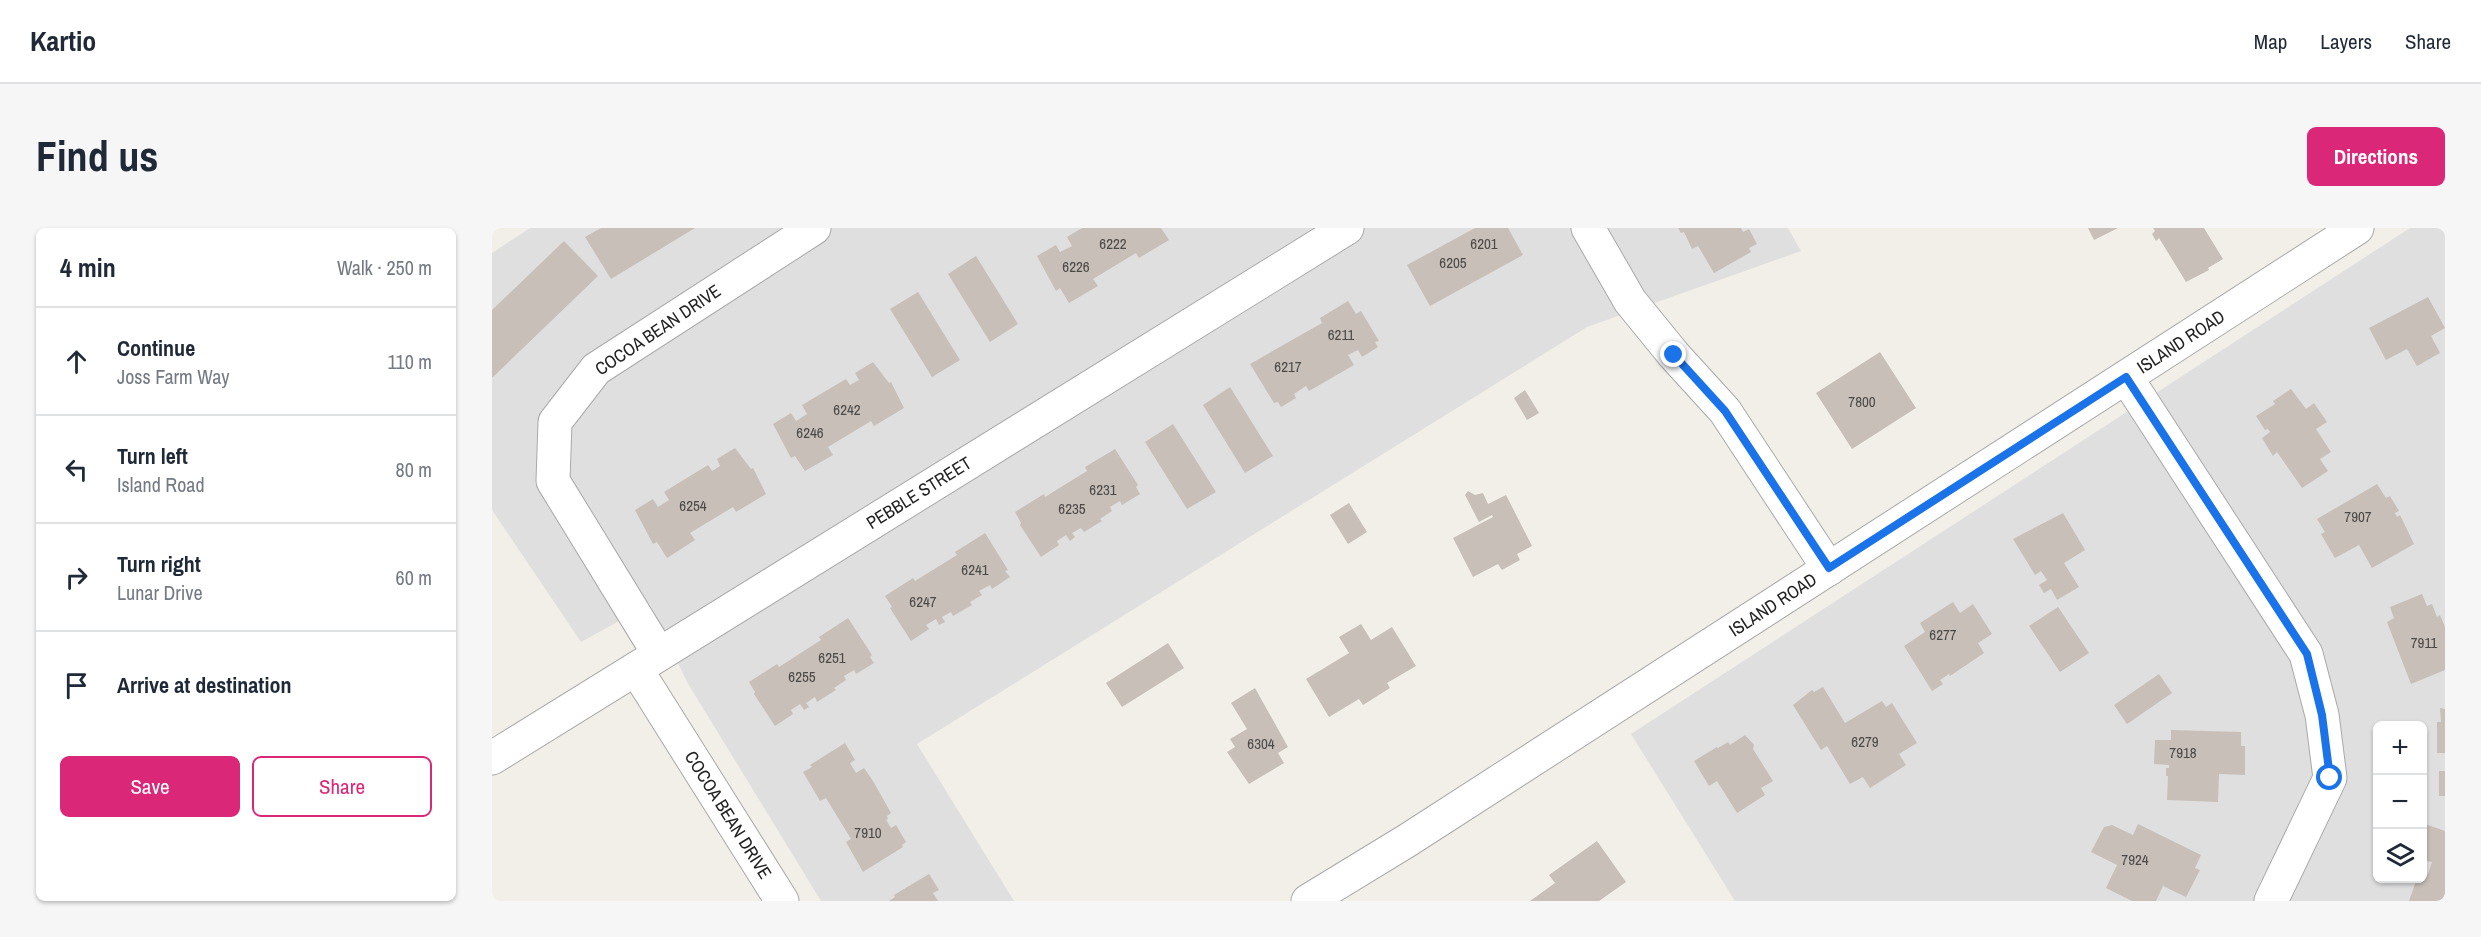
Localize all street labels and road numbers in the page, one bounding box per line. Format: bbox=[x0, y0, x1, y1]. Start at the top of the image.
street label: COCOA BEAN DRIVE bbox=[590, 278, 726, 381]
street label: ISLAND ROAD bbox=[2132, 304, 2229, 379]
street label: PEBBLE STREET bbox=[861, 450, 976, 535]
street label: ISLAND ROAD bbox=[1724, 567, 1821, 642]
street label: COCOA BEAN DRIVE bbox=[679, 746, 778, 884]

